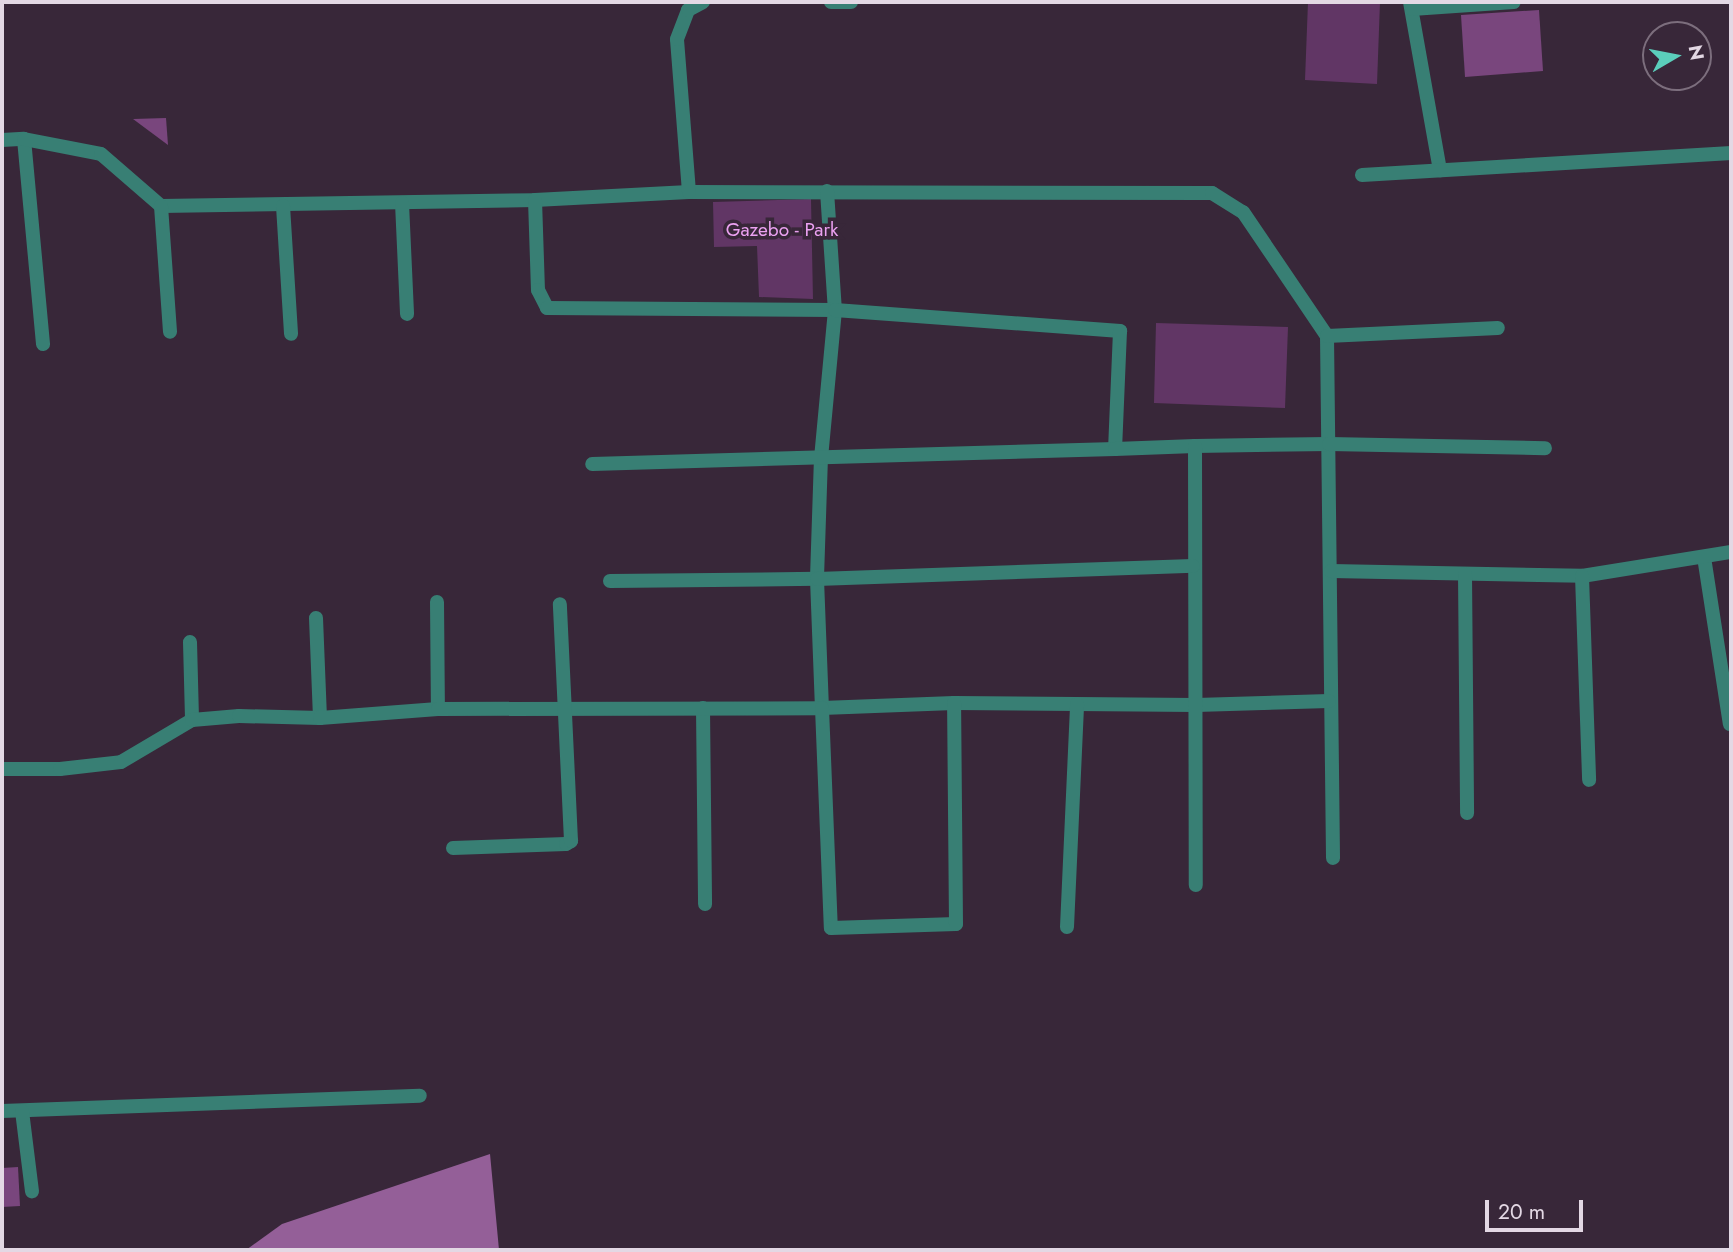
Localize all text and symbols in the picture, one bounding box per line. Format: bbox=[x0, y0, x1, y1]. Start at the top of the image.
north arrow bbox=[1642, 21, 1712, 91]
text: N bbox=[1682, 43, 1711, 62]
park label: Gazebo - Park bbox=[726, 219, 838, 241]
scale bar bbox=[1488, 1186, 1586, 1230]
text: 20 m bbox=[1498, 1197, 1545, 1227]

